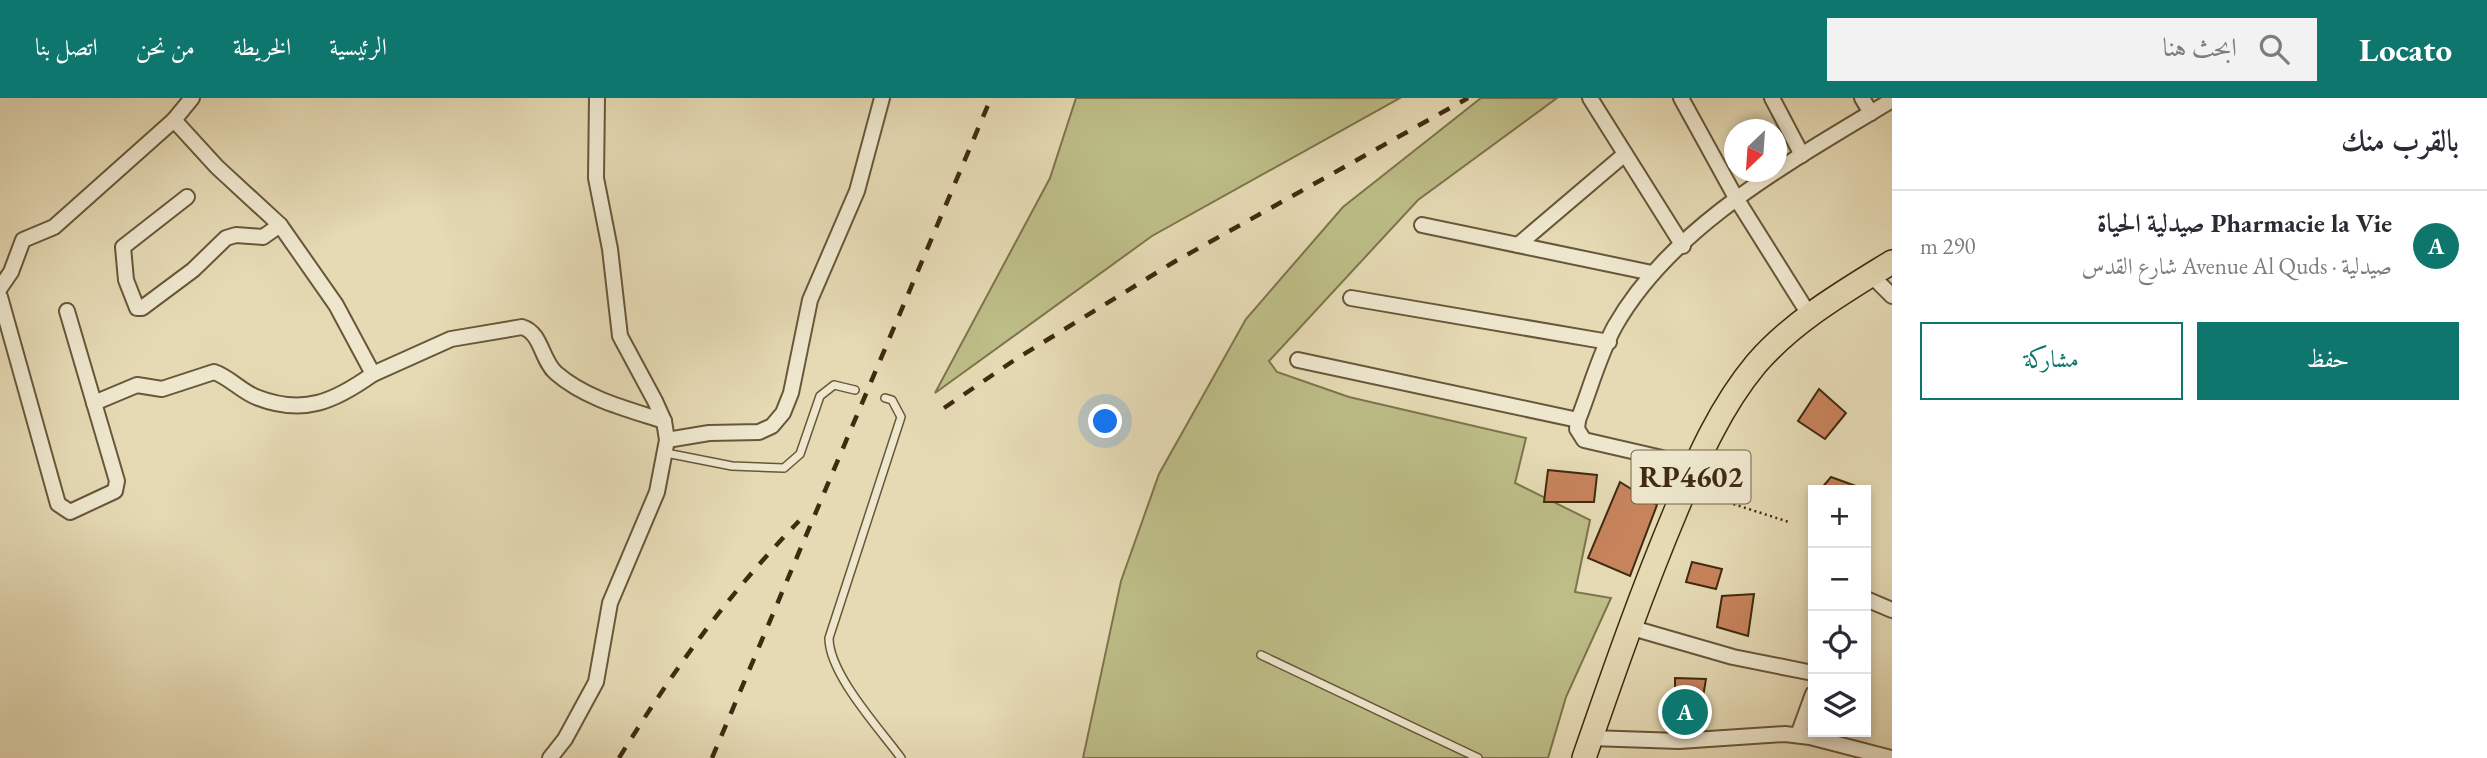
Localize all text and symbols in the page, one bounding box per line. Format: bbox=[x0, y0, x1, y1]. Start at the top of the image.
search box bbox=[1827, 18, 2317, 81]
text: Locato bbox=[2359, 28, 2452, 71]
text: ابحث هنا bbox=[2162, 30, 2237, 64]
icon: search bbox=[2255, 30, 2293, 68]
text: اتصل بنا bbox=[35, 31, 98, 62]
text: من نحن bbox=[136, 31, 195, 62]
text: الخريطة bbox=[233, 31, 291, 62]
text: الرئيسية bbox=[329, 31, 387, 62]
north arrow bbox=[1724, 119, 1787, 182]
text: بالقرب منك bbox=[2341, 121, 2459, 160]
text: Pharmacie la Vie صيدلية الحياة bbox=[2097, 206, 2392, 240]
text: 290 m bbox=[1920, 231, 1976, 261]
text: A bbox=[2428, 231, 2444, 261]
text: صيدلية · Avenue Al Quds شارع القدس bbox=[2081, 251, 2392, 281]
button: مشاركة bbox=[1920, 322, 2183, 400]
button: حفظ bbox=[2197, 322, 2459, 400]
your location bbox=[1088, 404, 1122, 438]
road number: RP4602 bbox=[1632, 450, 1750, 504]
map controls bbox=[1808, 485, 1871, 737]
button: + bbox=[1808, 485, 1871, 548]
button: − bbox=[1808, 548, 1871, 611]
button: locate bbox=[1808, 611, 1871, 674]
button: layers bbox=[1808, 674, 1871, 737]
pin: A bbox=[1662, 686, 1708, 738]

